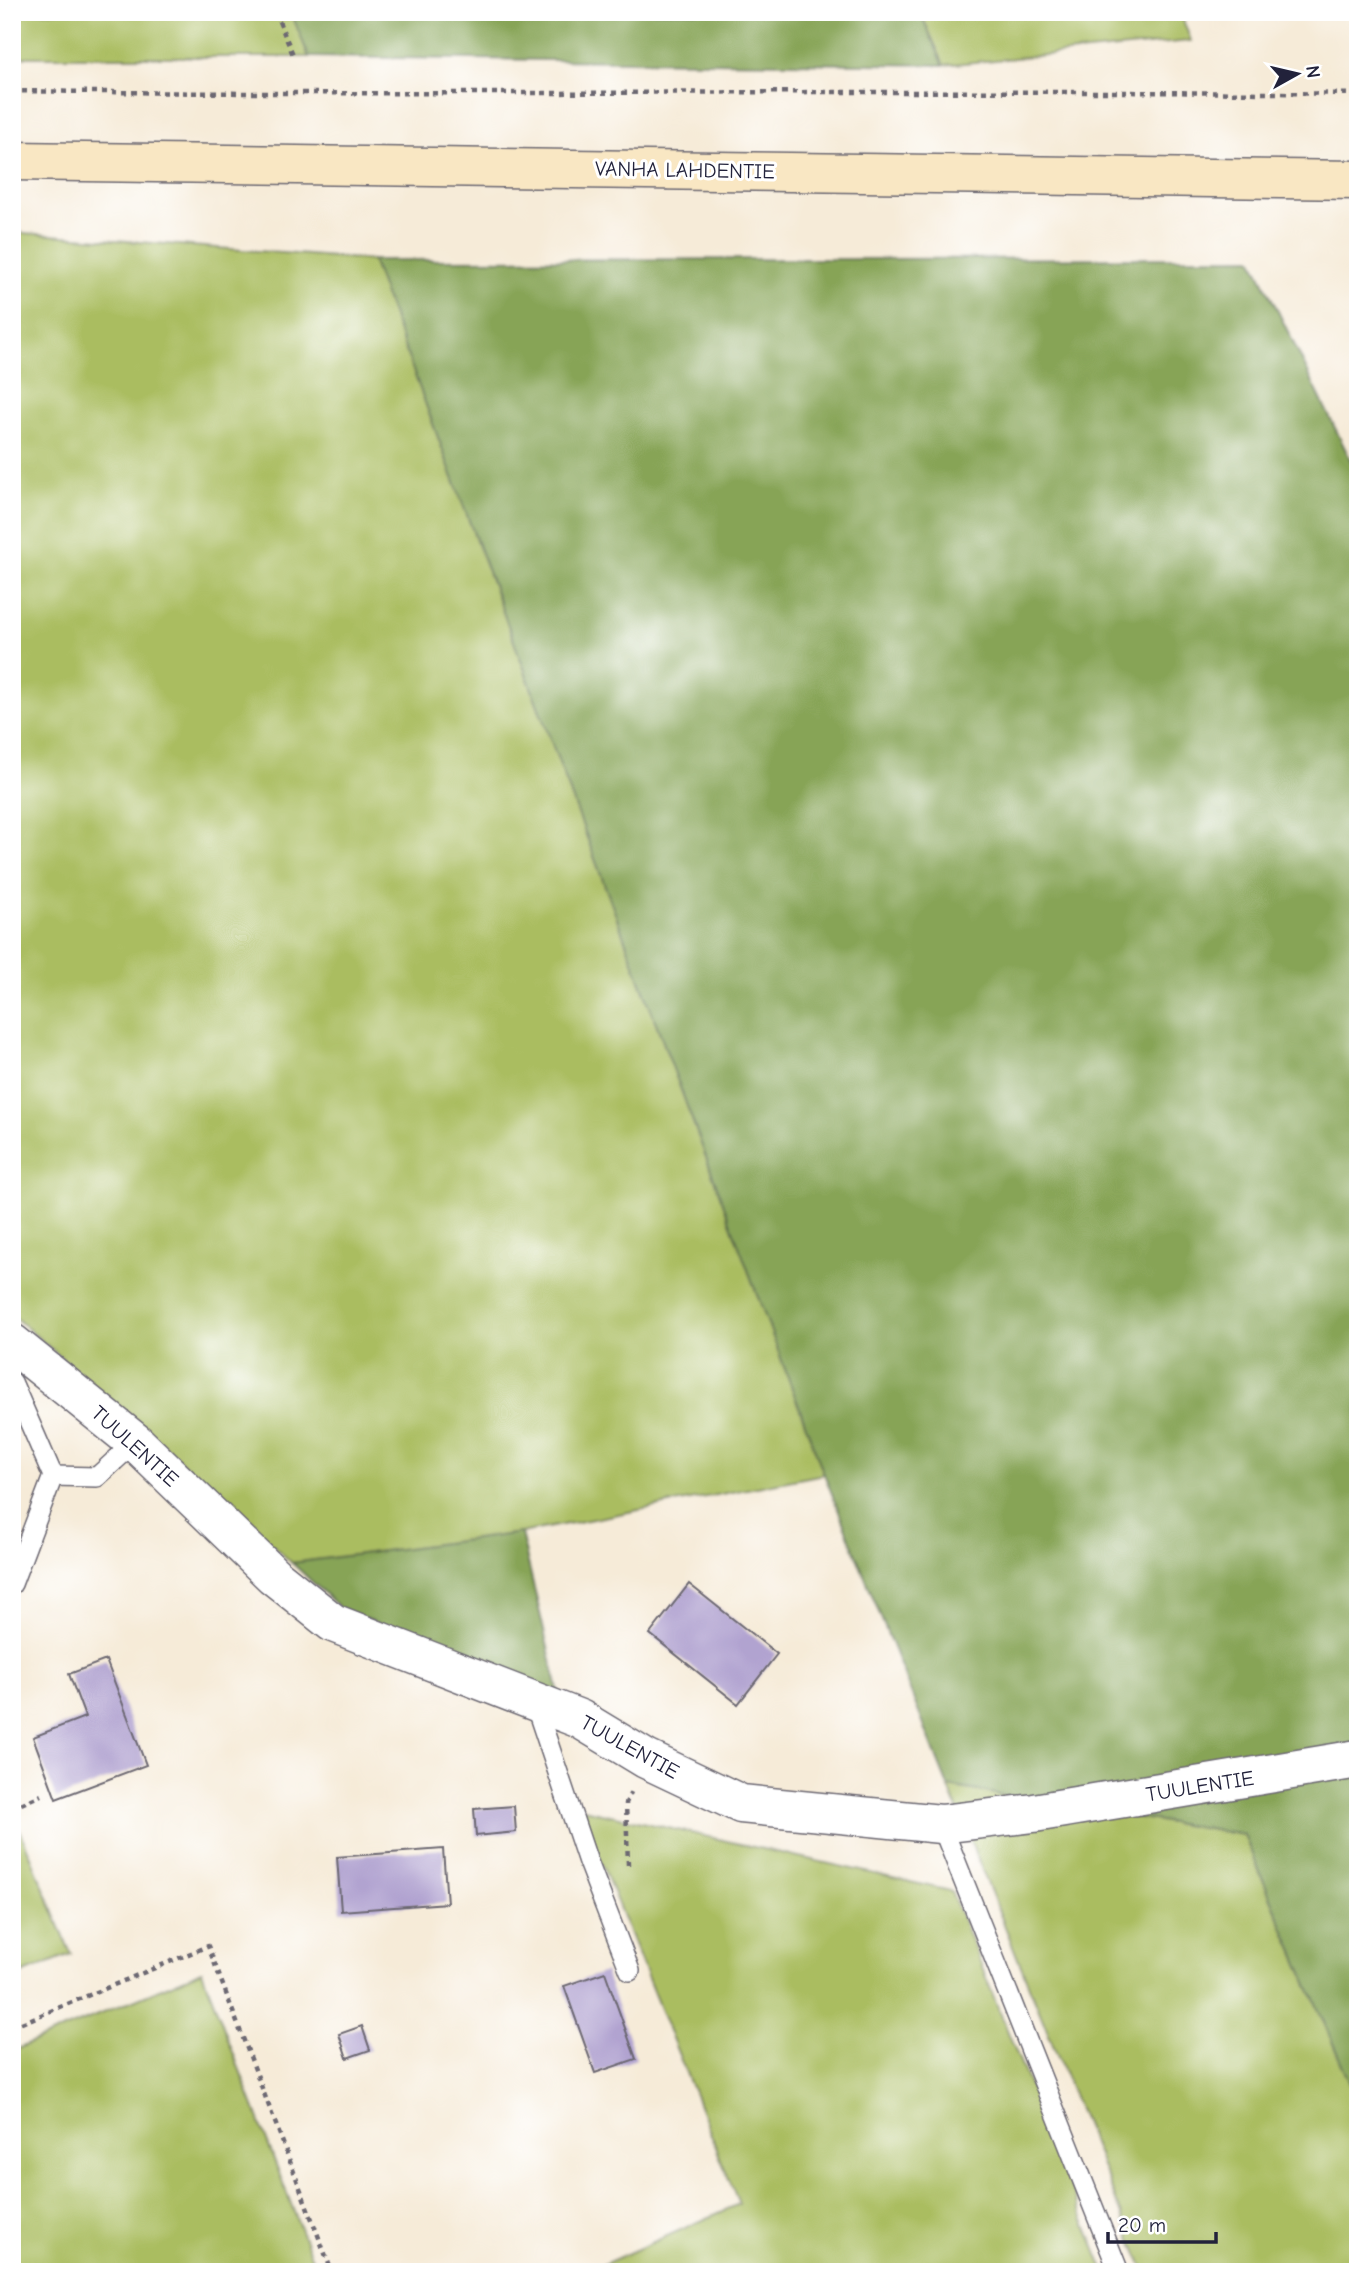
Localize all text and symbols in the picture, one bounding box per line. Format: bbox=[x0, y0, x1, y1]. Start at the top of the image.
north arrow bbox=[1262, 38, 1332, 108]
text: N bbox=[1301, 64, 1325, 79]
street label: VANHA LAHDENTIE bbox=[595, 156, 775, 184]
street label: TUULENTIE bbox=[87, 1401, 183, 1491]
street label: TUULENTIE bbox=[577, 1710, 683, 1784]
street label: TUULENTIE bbox=[1144, 1766, 1256, 1806]
scale bar bbox=[1108, 2200, 1216, 2244]
text: 20 m bbox=[1118, 2213, 1166, 2237]

